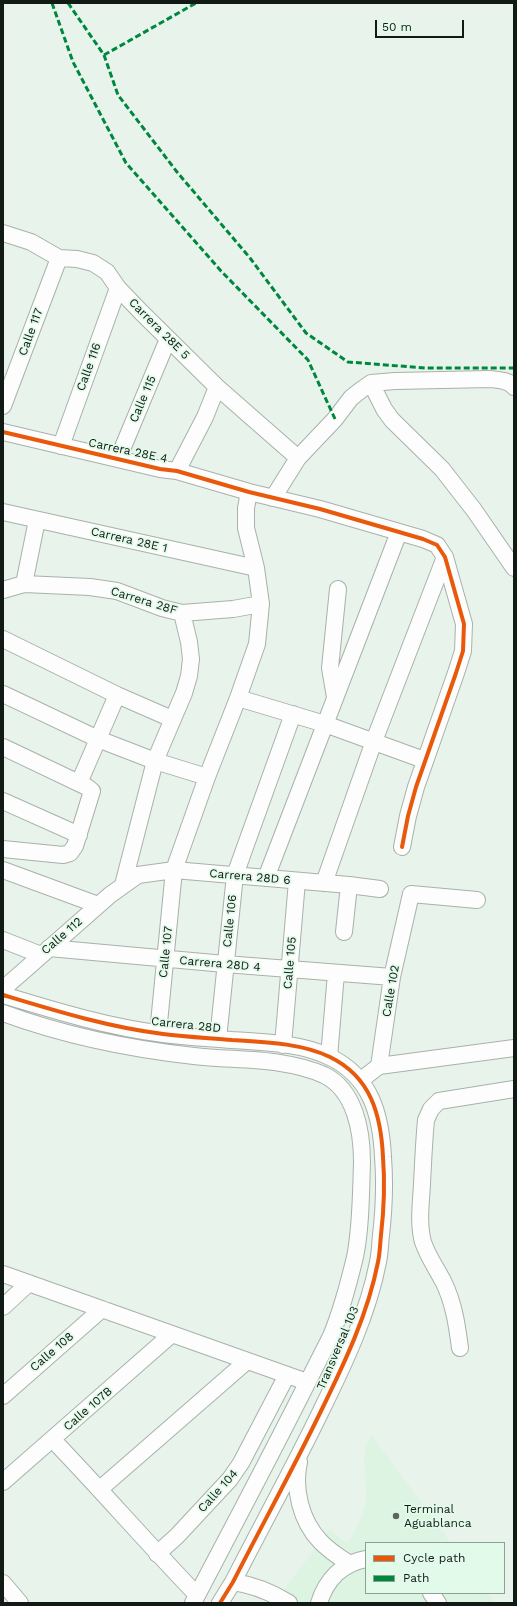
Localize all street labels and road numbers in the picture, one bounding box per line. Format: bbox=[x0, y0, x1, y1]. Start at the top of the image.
street label: Carrera 28E 5 bbox=[126, 296, 192, 362]
street label: Calle 117 bbox=[16, 306, 46, 358]
street label: Calle 116 bbox=[74, 341, 104, 393]
street label: Calle 115 bbox=[127, 373, 159, 425]
street label: Carrera 28E 4 bbox=[87, 436, 169, 466]
street label: Carrera 28E 1 bbox=[89, 524, 169, 556]
street label: Carrera 28F bbox=[109, 584, 179, 618]
street label: Carrera 28D 6 bbox=[209, 866, 291, 888]
street label: Calle 106 bbox=[220, 894, 240, 948]
street label: Calle 112 bbox=[39, 914, 85, 958]
street label: Calle 107 bbox=[156, 925, 176, 979]
street label: Calle 105 bbox=[281, 936, 299, 990]
street label: Carrera 28D 4 bbox=[179, 953, 261, 975]
street label: Calle 102 bbox=[379, 964, 403, 1018]
street label: Carrera 28D bbox=[150, 1014, 222, 1036]
street label: Transversal 103 bbox=[314, 1304, 362, 1392]
street label: Calle 108 bbox=[27, 1329, 77, 1375]
street label: Calle 107B bbox=[61, 1384, 115, 1434]
street label: Calle 104 bbox=[195, 1467, 241, 1515]

